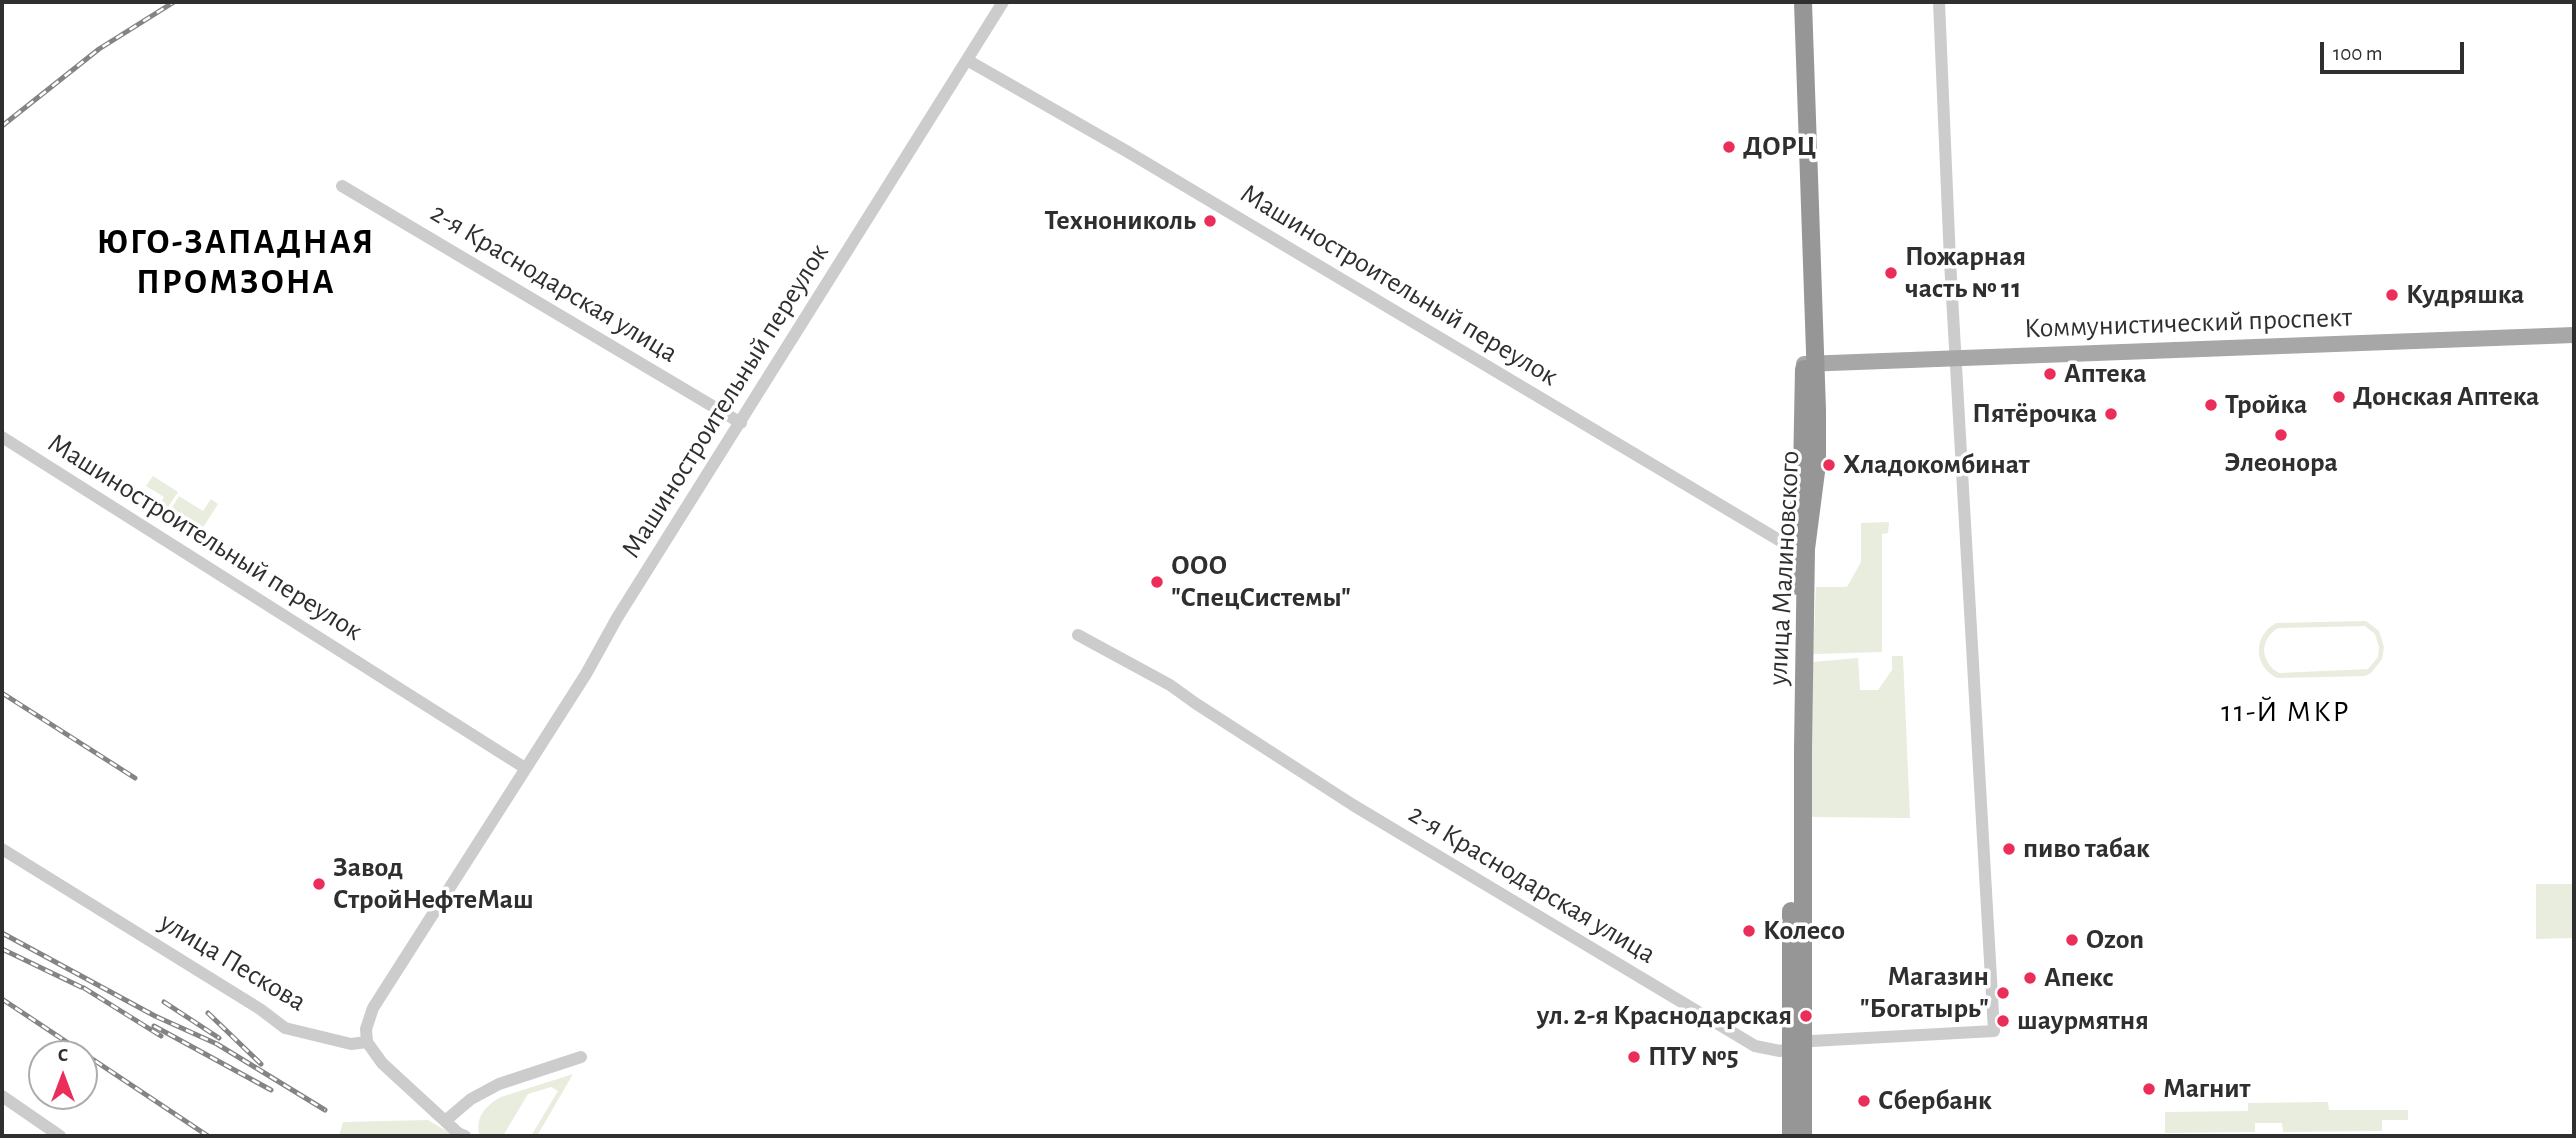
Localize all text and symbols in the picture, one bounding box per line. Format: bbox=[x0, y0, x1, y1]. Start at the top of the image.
scale bar bbox=[2324, 28, 2468, 72]
text: 100 m bbox=[2333, 43, 2383, 64]
place label: ДОРЦ bbox=[1743, 130, 1816, 164]
marker: ДОРЦ bbox=[1721, 139, 1737, 155]
street label: Машиностроительный переулок bbox=[1234, 177, 1564, 393]
street label: 2-я Краснодарская улица bbox=[424, 196, 684, 370]
place label: Технониколь bbox=[1044, 204, 1196, 238]
marker: Технониколь bbox=[1202, 213, 1218, 229]
district label: ЮГО-ЗАПАДНАЯ ПРОМЗОНА bbox=[98, 221, 374, 303]
street label: Машиностроительный переулок bbox=[614, 238, 836, 564]
place label: Пожарная часть № 11 bbox=[1905, 240, 2026, 306]
marker: Пожарная часть № 11 bbox=[1883, 265, 1899, 281]
place label: Кудряшка bbox=[2406, 278, 2524, 312]
marker: Кудряшка bbox=[2384, 287, 2400, 303]
street label: Коммунистический проспект bbox=[2024, 300, 2352, 346]
place label: Аптека bbox=[2064, 357, 2146, 391]
marker: Аптека bbox=[2042, 366, 2058, 382]
place label: Донская Аптека bbox=[2353, 380, 2539, 414]
place label: Тройка bbox=[2225, 388, 2307, 422]
marker: Донская Аптека bbox=[2331, 389, 2347, 405]
place label: Пятёрочка bbox=[1972, 397, 2097, 431]
marker: Тройка bbox=[2203, 397, 2219, 413]
marker: Пятёрочка bbox=[2103, 406, 2119, 422]
street label: Машиностроительный переулок bbox=[42, 426, 368, 648]
marker: Элеонора bbox=[2273, 427, 2289, 443]
place label: Элеонора bbox=[2224, 446, 2338, 480]
place label: Хладокомбинат bbox=[1843, 448, 2030, 482]
street label: улица Малиновского bbox=[1761, 450, 1807, 686]
marker: Хладокомбинат bbox=[1821, 457, 1837, 473]
place label: ООО "СпецСистемы" bbox=[1171, 549, 1351, 615]
marker: ООО "СпецСистемы" bbox=[1149, 574, 1165, 590]
district label: 11-Й МКР bbox=[2222, 694, 2350, 730]
street label: 2-я Краснодарская улица bbox=[1402, 797, 1662, 971]
place label: пиво табак bbox=[2023, 832, 2150, 866]
marker: пиво табак bbox=[2001, 841, 2017, 857]
place label: Завод СтройНефтеМаш bbox=[333, 851, 534, 917]
marker: Завод СтройНефтеМаш bbox=[311, 876, 327, 892]
street label: улица Пескова bbox=[154, 905, 312, 1019]
place label: Колесо bbox=[1763, 914, 1845, 948]
marker: Колесо bbox=[1741, 923, 1757, 939]
place label: Ozon bbox=[2086, 923, 2144, 957]
marker: Ozon bbox=[2064, 932, 2080, 948]
place label: Магазин "Богатырь" bbox=[1860, 960, 1989, 1026]
place label: Апекс bbox=[2044, 961, 2114, 995]
marker: Апекс bbox=[2022, 970, 2038, 986]
marker: Магазин "Богатырь" bbox=[1995, 985, 2011, 1001]
place label: ул. 2-я Краснодарская bbox=[1537, 999, 1792, 1033]
place label: шаурмятня bbox=[2017, 1004, 2149, 1038]
marker: ул. 2-я Краснодарская bbox=[1798, 1008, 1814, 1024]
marker: шаурмятня bbox=[1995, 1013, 2011, 1029]
north arrow bbox=[28, 1040, 98, 1110]
place label: ПТУ №5 bbox=[1648, 1040, 1739, 1074]
text: С bbox=[58, 1046, 68, 1065]
marker: ПТУ №5 bbox=[1626, 1049, 1642, 1065]
place label: Магнит bbox=[2163, 1072, 2250, 1106]
marker: Магнит bbox=[2141, 1081, 2157, 1097]
place label: Сбербанк bbox=[1878, 1084, 1992, 1118]
marker: Сбербанк bbox=[1856, 1093, 1872, 1109]

